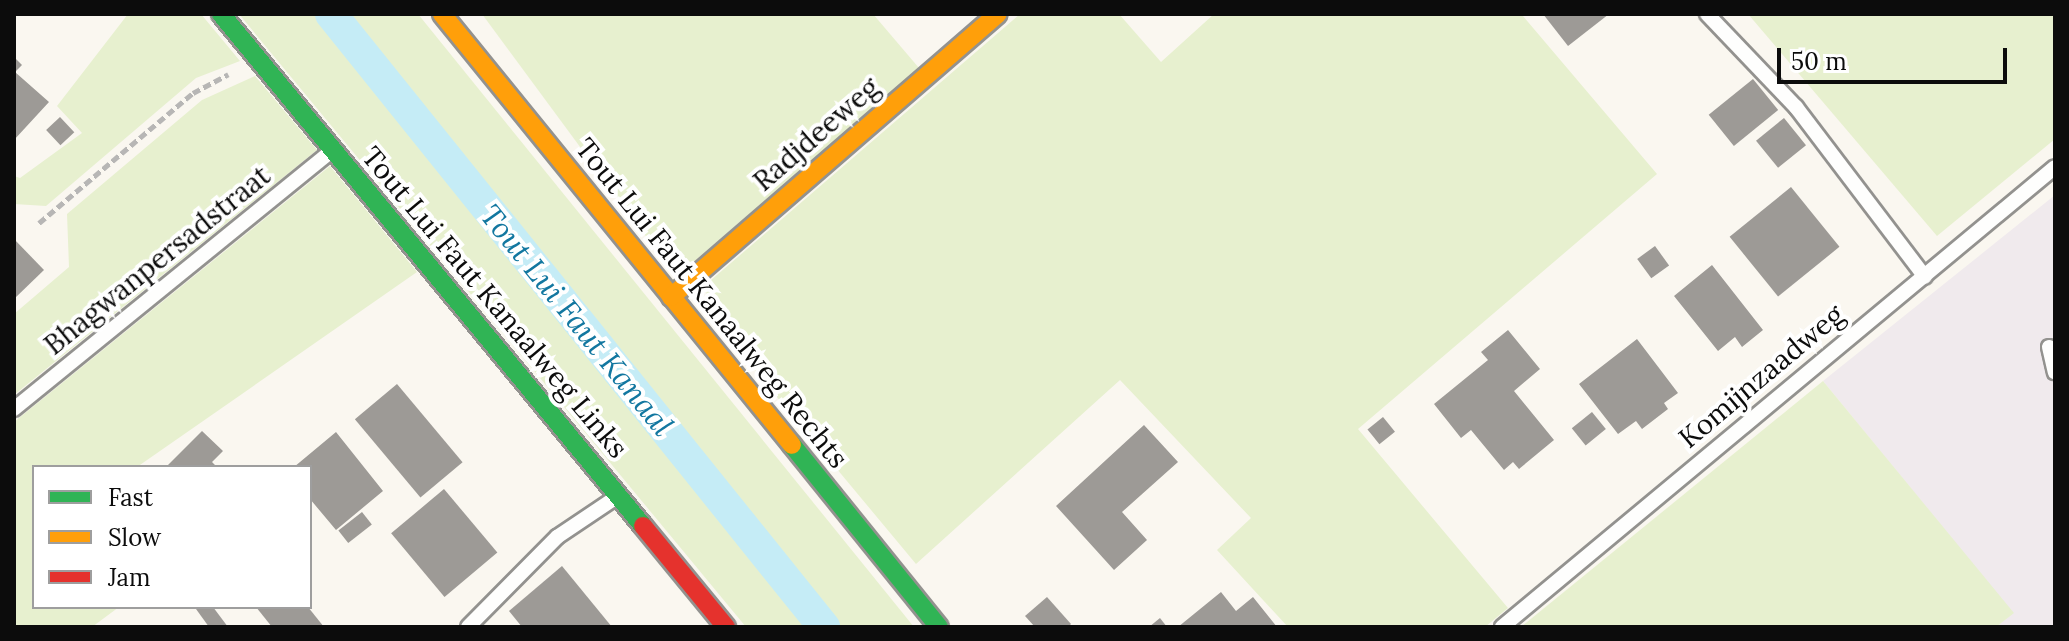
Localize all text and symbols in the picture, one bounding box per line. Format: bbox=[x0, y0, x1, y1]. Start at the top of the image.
scale bar bbox=[1781, 32, 2011, 82]
text: 50 m bbox=[1791, 46, 1847, 77]
street label: Radjdeeweg bbox=[746, 70, 886, 198]
street label: Tout Lui Faut Kanaalweg Rechts bbox=[569, 132, 855, 474]
street label: Tout Lui Faut Kanaalweg Links bbox=[355, 140, 635, 464]
street label: Bhagwanpersadstraat bbox=[37, 158, 277, 362]
water label: Tout Lui Faut Kanaal bbox=[473, 197, 681, 443]
street label: Komijnzaadweg bbox=[1672, 297, 1850, 455]
legend bbox=[32, 465, 312, 609]
text: Fast bbox=[108, 482, 153, 513]
text: Slow bbox=[108, 522, 161, 553]
text: Jam bbox=[108, 562, 150, 593]

